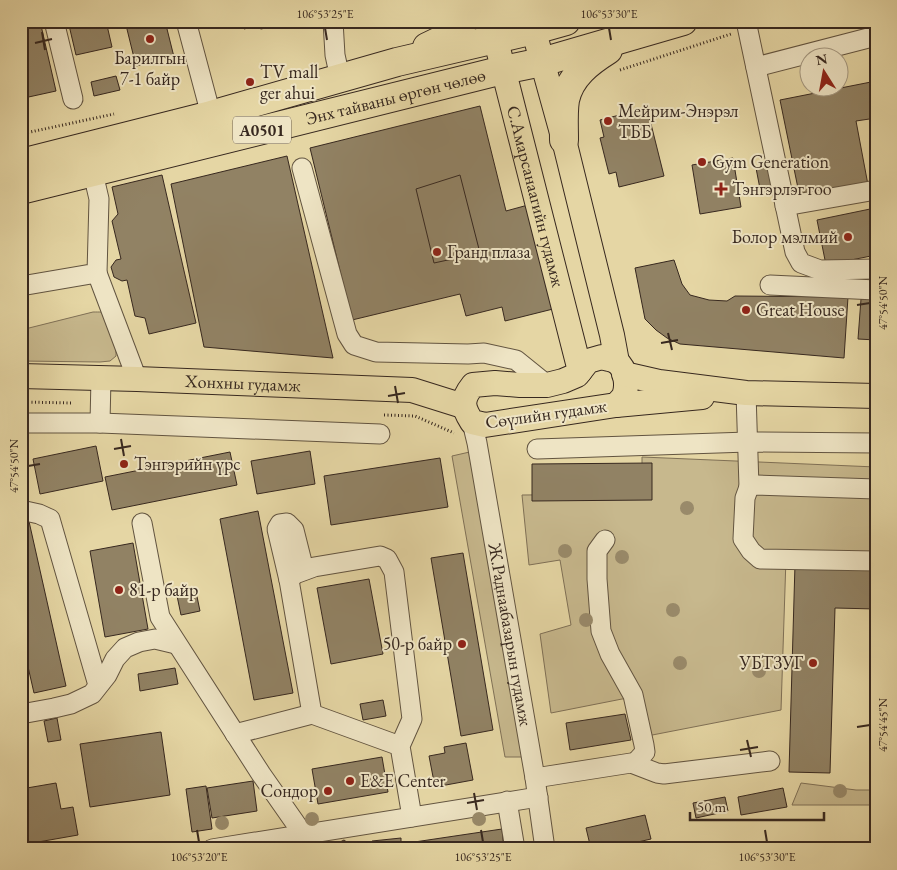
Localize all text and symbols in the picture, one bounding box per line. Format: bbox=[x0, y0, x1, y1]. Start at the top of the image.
text: 106°53'25"E bbox=[297, 6, 354, 22]
text: 106°53'30"E bbox=[581, 6, 638, 22]
marker: Барилгын 7-1 байр bbox=[144, 33, 156, 45]
place label: Барилгын 7-1 байр bbox=[114, 46, 186, 90]
north arrow bbox=[800, 48, 850, 98]
text: N bbox=[814, 49, 829, 69]
place label: TV mall ger ahui bbox=[260, 60, 318, 104]
street label: Энх тайваны өргөн чөлөө bbox=[303, 63, 488, 130]
marker: TV mall ger ahui bbox=[244, 76, 256, 88]
place label: Мейрим-Энэрэл ТББ bbox=[618, 99, 739, 143]
street label: С.Амарсанаагийн гудамж bbox=[502, 103, 570, 290]
marker: Мейрим-Энэрэл ТББ bbox=[602, 115, 614, 127]
road number: A0501 bbox=[233, 116, 291, 144]
place label: Gym Generation bbox=[712, 150, 829, 173]
marker: Gym Generation bbox=[696, 156, 708, 168]
place label: Тэнгэрлэг гоо bbox=[732, 177, 832, 200]
marker: Тэнгэрлэг гоо bbox=[714, 182, 728, 196]
place label: Болор мэлмий bbox=[731, 225, 838, 248]
marker: Болор мэлмий bbox=[842, 231, 854, 243]
place label: Гранд плаза bbox=[447, 240, 531, 263]
marker: Гранд плаза bbox=[431, 246, 443, 258]
text: 47°54'50"N bbox=[875, 276, 891, 330]
place label: Great House bbox=[756, 298, 844, 321]
marker: Great House bbox=[740, 304, 752, 316]
street label: Хонхны гудамж bbox=[184, 369, 302, 397]
street label: Сөүлийн гудамж bbox=[484, 394, 609, 433]
text: 47°54'50"N bbox=[6, 439, 22, 493]
place label: Тэнгэрийн үрс bbox=[134, 452, 241, 475]
marker: Тэнгэрийн үрс bbox=[118, 458, 130, 470]
street label: Ж.Раднаабазарын гудамж bbox=[483, 540, 538, 728]
place label: 81-р байр bbox=[129, 578, 198, 601]
marker: 81-р байр bbox=[113, 584, 125, 596]
place label: 50-р байр bbox=[383, 632, 452, 655]
marker: 50-р байр bbox=[456, 638, 468, 650]
place label: УБТЗУГ bbox=[738, 651, 804, 674]
marker: УБТЗУГ bbox=[807, 657, 819, 669]
text: 47°54'45"N bbox=[875, 698, 891, 752]
place label: E&E Center bbox=[360, 769, 446, 792]
marker: E&E Center bbox=[344, 775, 356, 787]
place label: Сондор bbox=[260, 779, 318, 802]
marker: Сондор bbox=[322, 785, 334, 797]
scale bar bbox=[690, 790, 823, 822]
text: 50 m bbox=[697, 797, 726, 816]
text: 106°53'20"E bbox=[171, 849, 228, 865]
text: 106°53'25"E bbox=[455, 849, 512, 865]
text: 106°53'30"E bbox=[739, 849, 796, 865]

